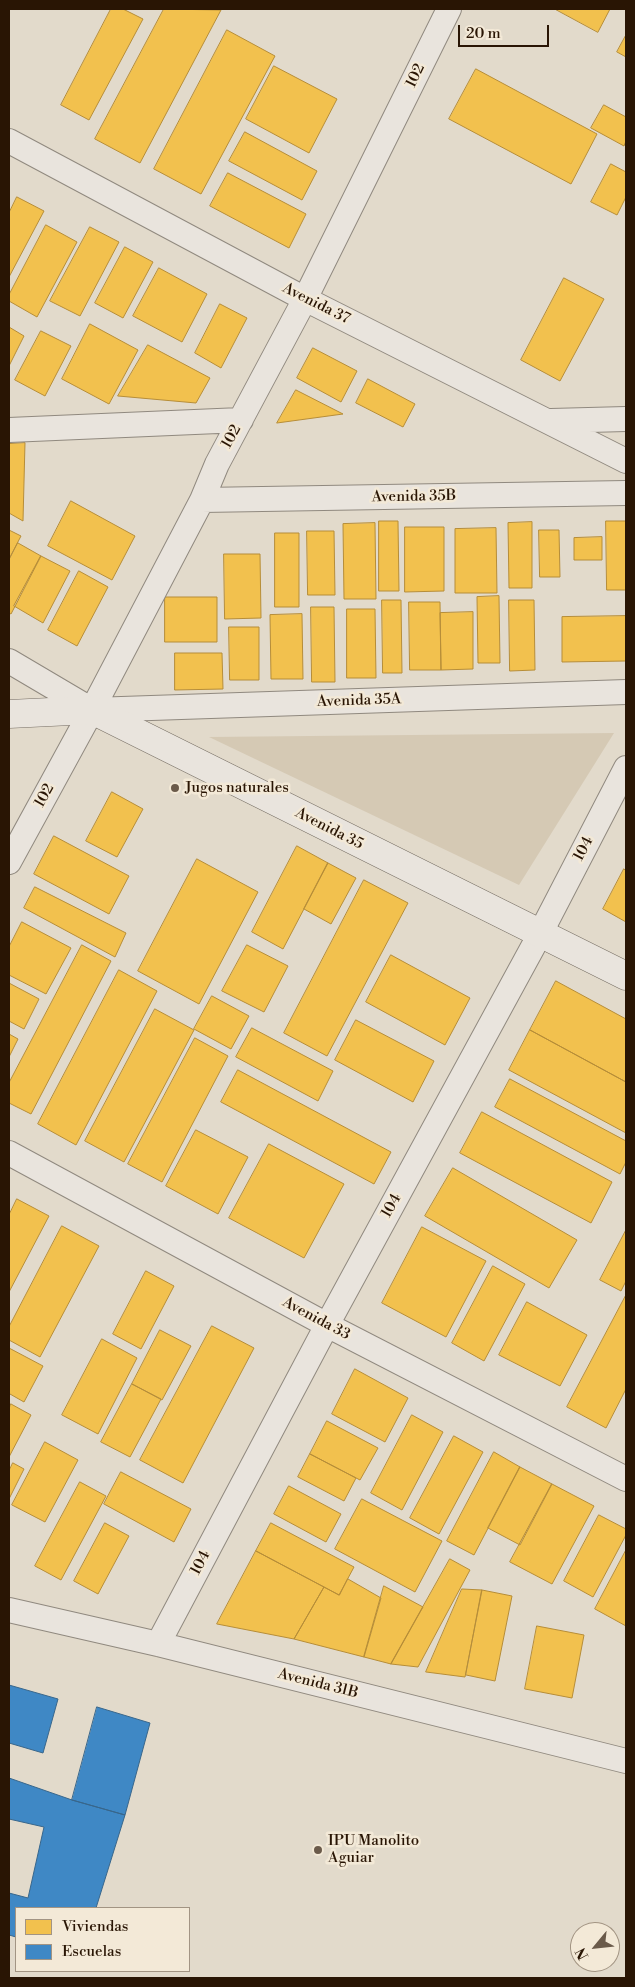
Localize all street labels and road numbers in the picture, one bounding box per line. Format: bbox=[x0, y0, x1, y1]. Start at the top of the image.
street label: 102 bbox=[403, 61, 429, 91]
street label: Avenida 37 bbox=[279, 279, 353, 329]
street label: 102 bbox=[218, 422, 246, 452]
street label: Avenida 35B bbox=[372, 487, 456, 507]
street label: Avenida 35A bbox=[317, 691, 401, 711]
street label: 102 bbox=[31, 781, 59, 811]
street label: Avenida 35 bbox=[292, 804, 366, 854]
street label: 104 bbox=[570, 834, 598, 864]
street label: 104 bbox=[378, 1191, 406, 1221]
street label: Avenida 33 bbox=[279, 1294, 353, 1344]
street label: 104 bbox=[187, 1548, 215, 1578]
street label: Avenida 31B bbox=[276, 1665, 360, 1703]

